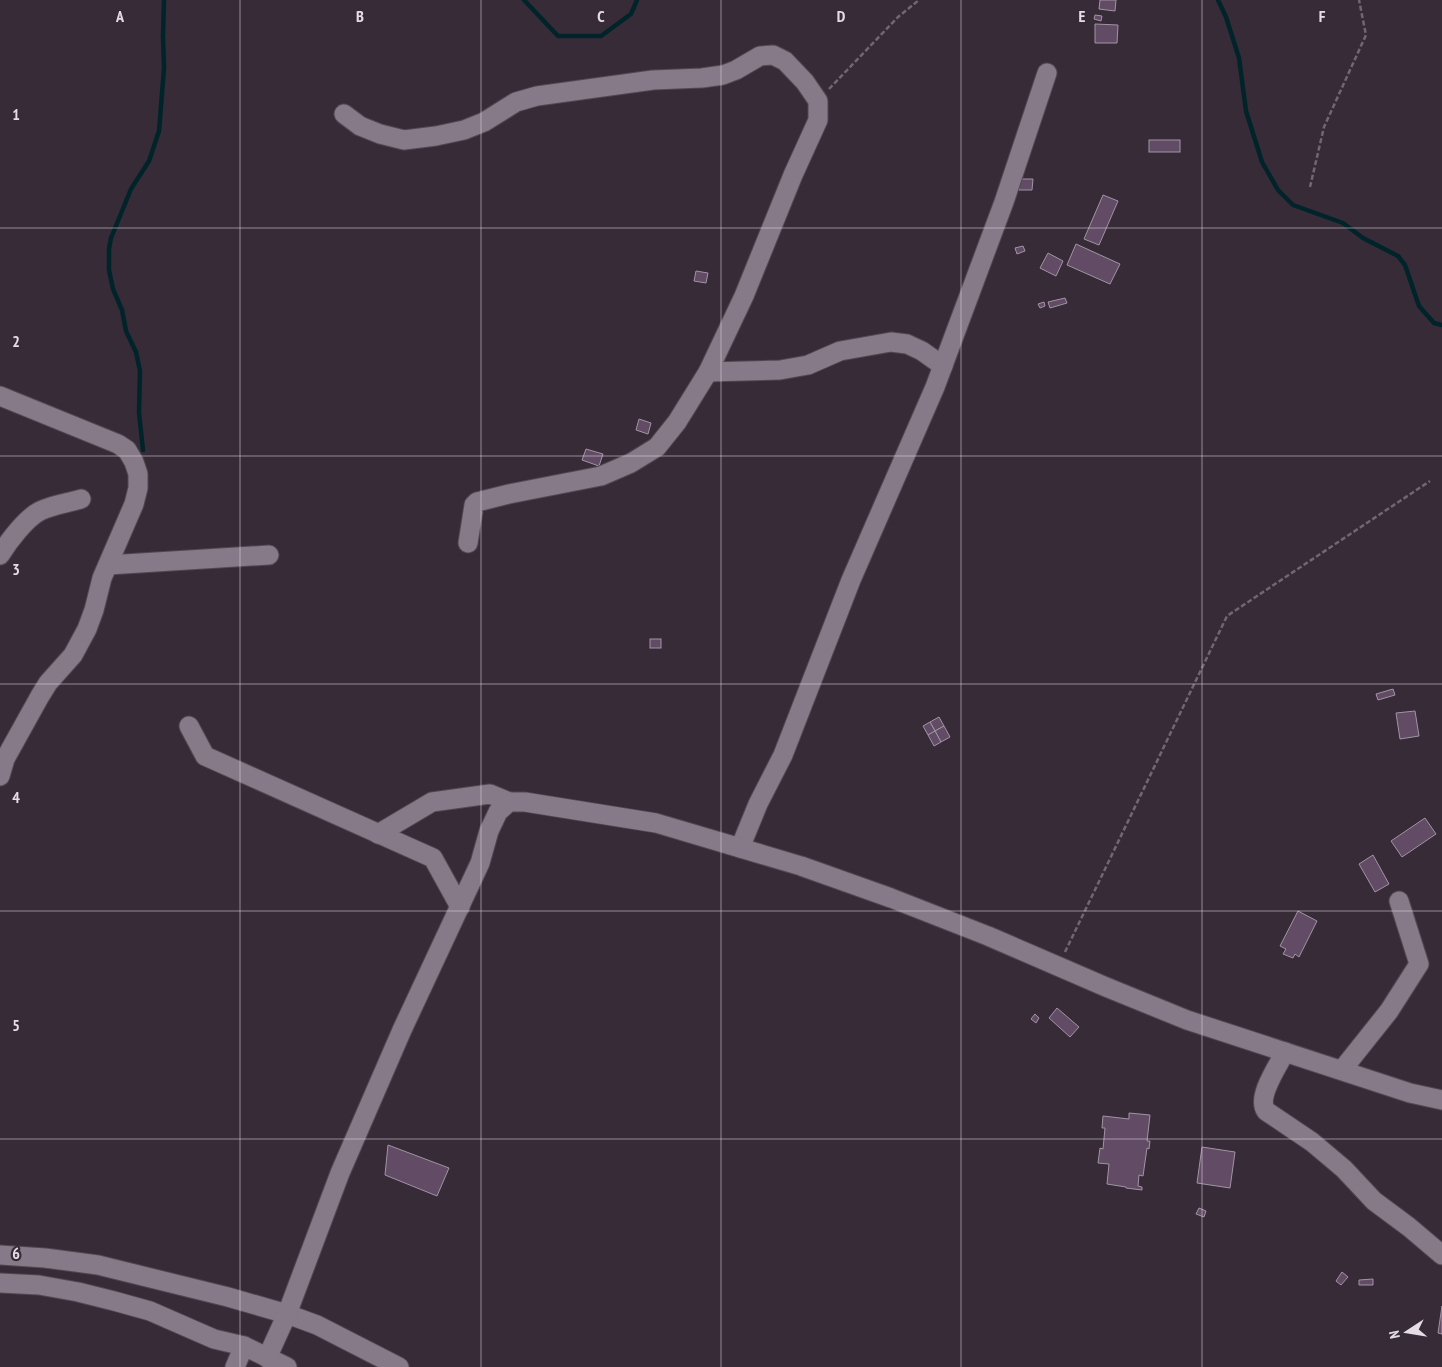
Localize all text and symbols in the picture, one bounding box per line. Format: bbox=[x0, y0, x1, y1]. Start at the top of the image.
text: A bbox=[115, 6, 125, 26]
text: B bbox=[356, 6, 364, 26]
text: C bbox=[597, 6, 605, 26]
text: D bbox=[837, 6, 846, 26]
text: E bbox=[1079, 6, 1086, 26]
text: F bbox=[1319, 6, 1326, 26]
text: 1 bbox=[12, 104, 20, 124]
text: 2 bbox=[12, 331, 20, 351]
text: 3 bbox=[12, 559, 20, 579]
text: 4 bbox=[12, 787, 20, 807]
text: 5 bbox=[12, 1015, 20, 1035]
text: 6 bbox=[12, 1243, 20, 1263]
north arrow bbox=[1382, 1307, 1432, 1357]
text: N bbox=[1385, 1329, 1404, 1340]

